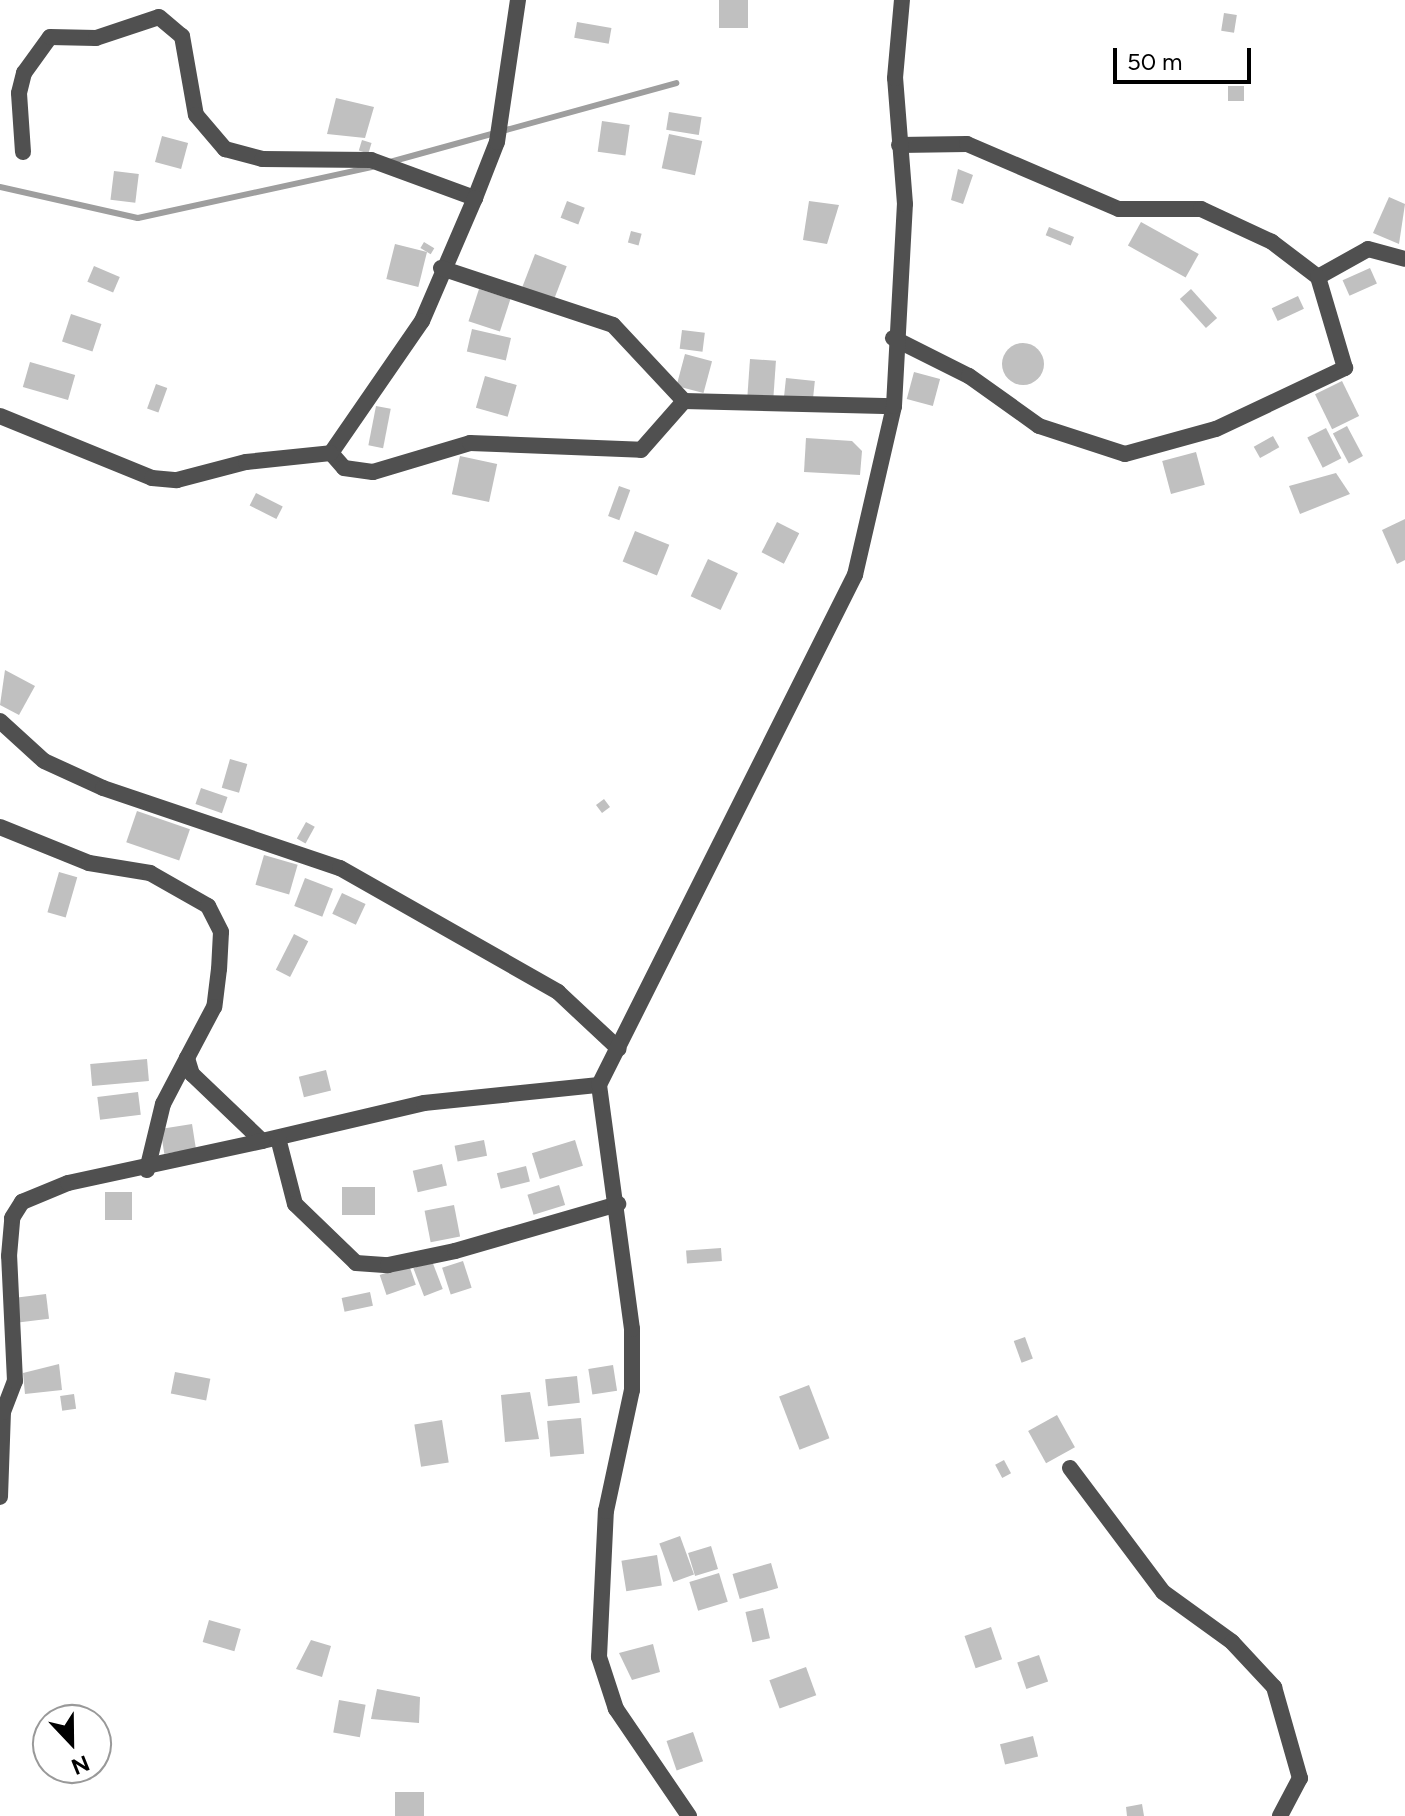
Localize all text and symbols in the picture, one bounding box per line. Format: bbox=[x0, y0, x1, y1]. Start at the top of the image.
scale bar bbox=[1117, 32, 1255, 82]
text: 50 m bbox=[1127, 47, 1183, 76]
north arrow bbox=[32, 1704, 112, 1784]
text: N bbox=[67, 1749, 93, 1781]

